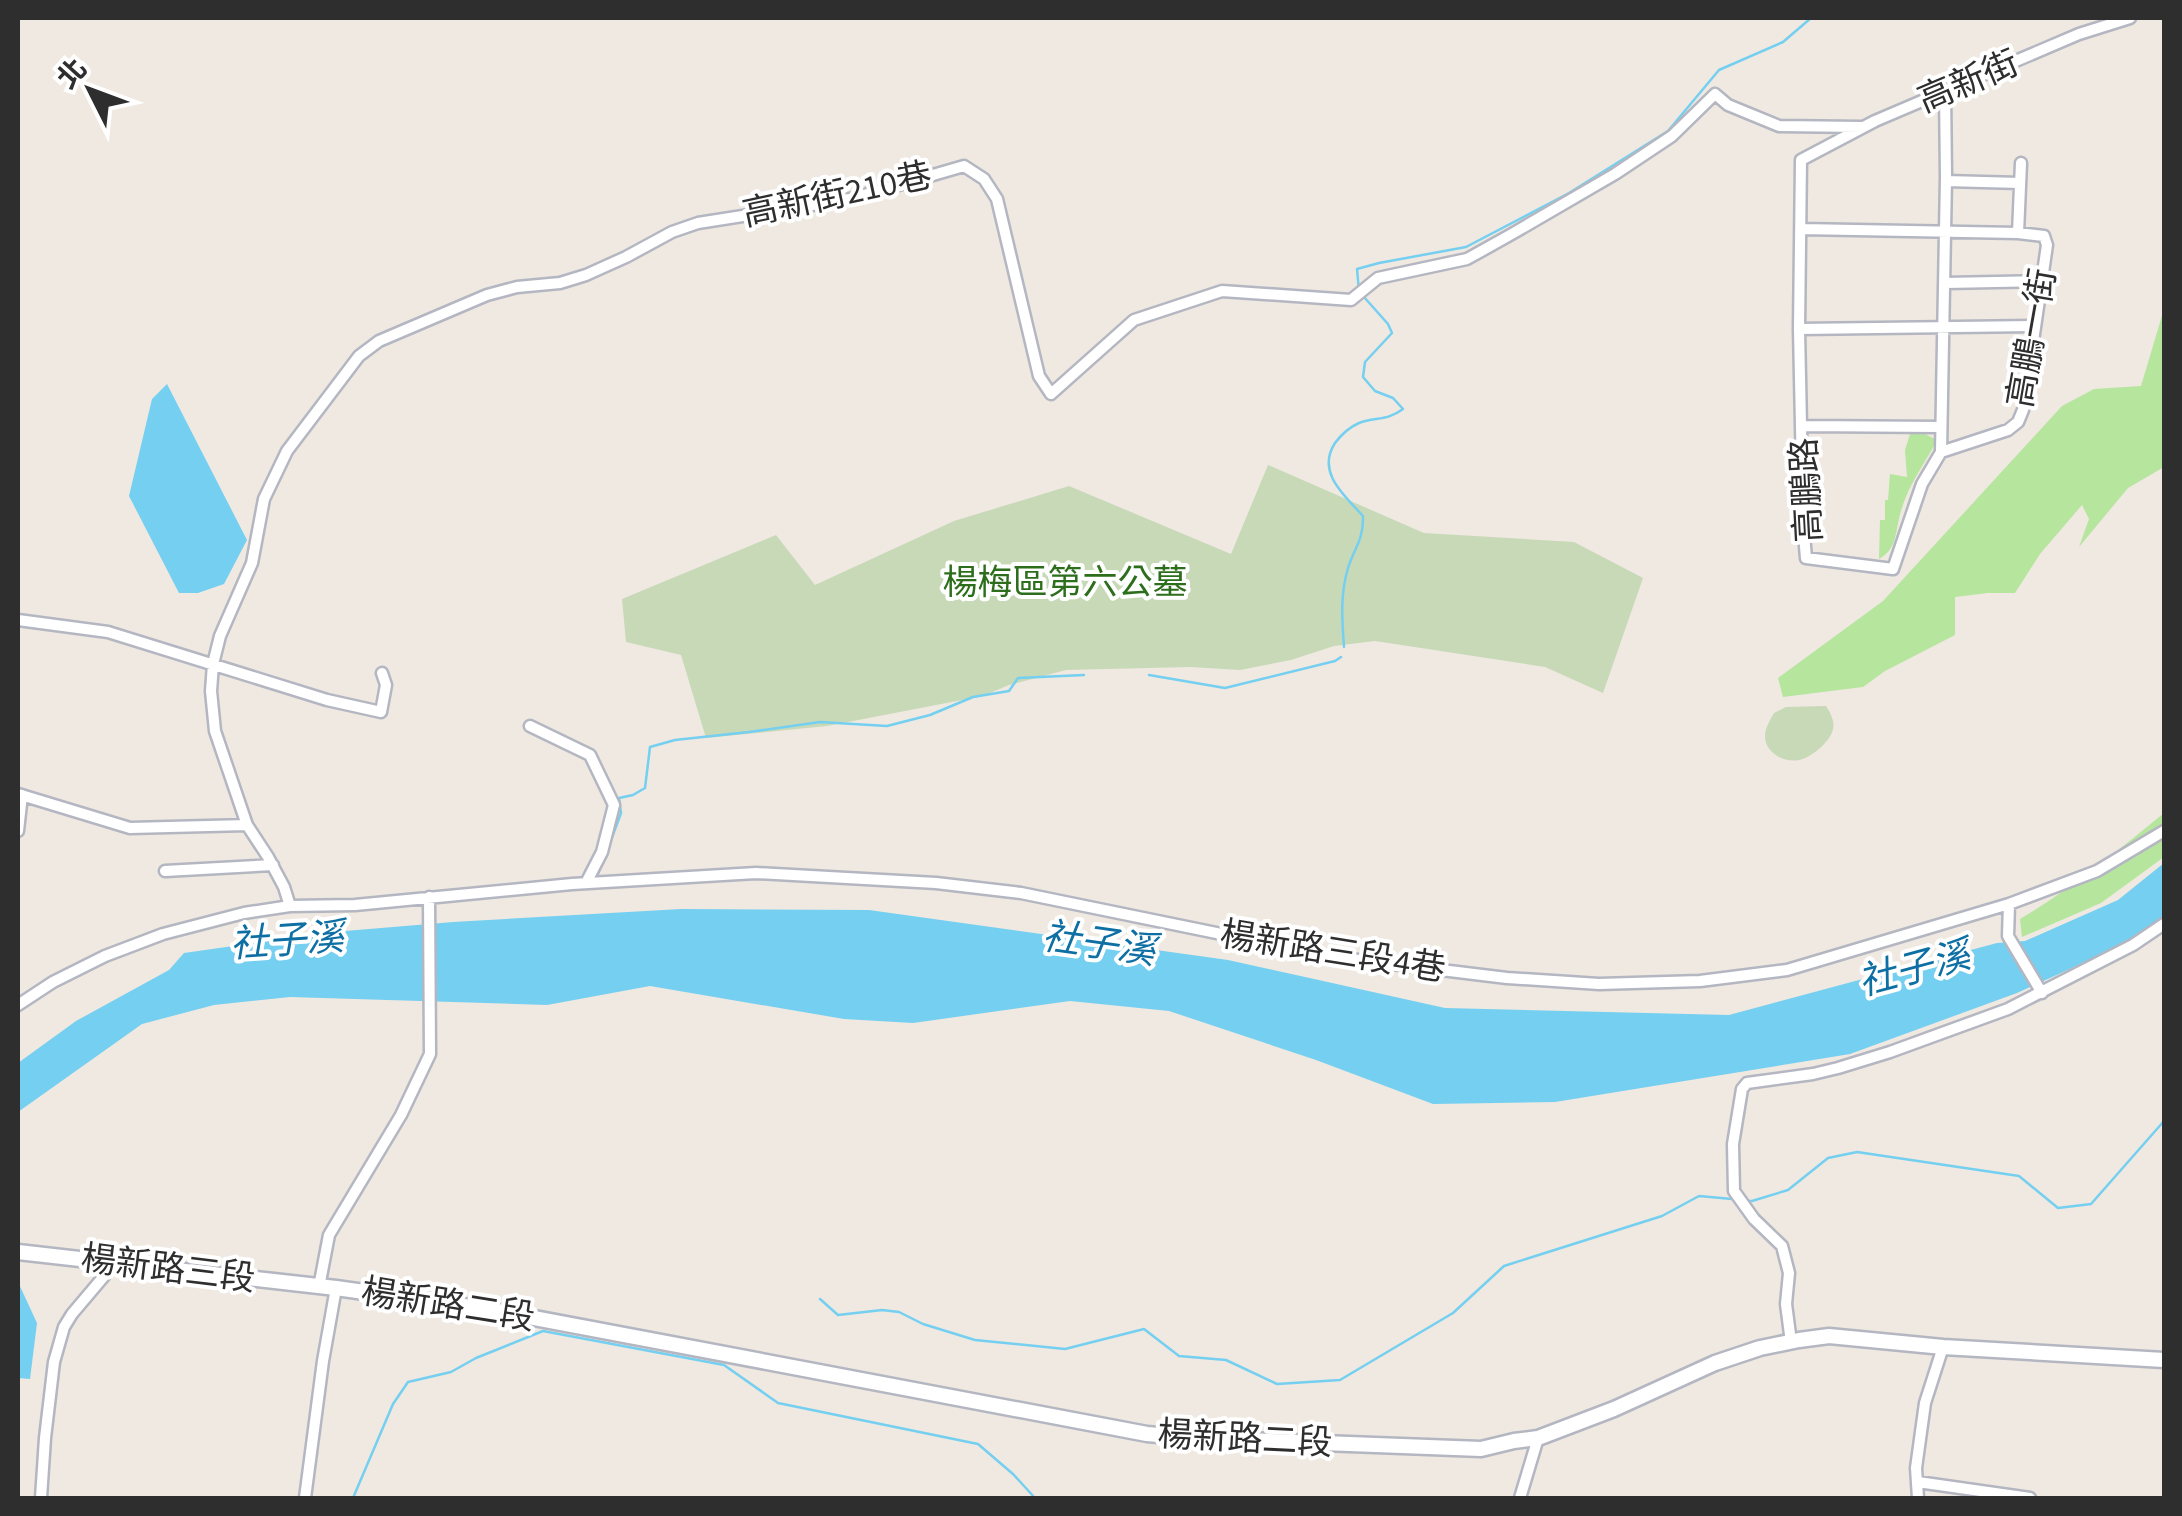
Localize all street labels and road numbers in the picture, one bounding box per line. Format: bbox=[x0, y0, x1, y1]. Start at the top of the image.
street label: 高新街 bbox=[1910, 38, 2026, 125]
street label: 高新街210巷 bbox=[738, 151, 936, 239]
street label: 高鵬一街 bbox=[1995, 265, 2069, 411]
street label: 高鵬路 bbox=[1779, 436, 1835, 544]
street label: 楊新路三段4巷 bbox=[1217, 910, 1449, 994]
street label: 楊新路三段 bbox=[78, 1234, 258, 1304]
street label: 楊新路二段 bbox=[358, 1267, 538, 1343]
street label: 楊新路二段 bbox=[1156, 1409, 1334, 1469]

